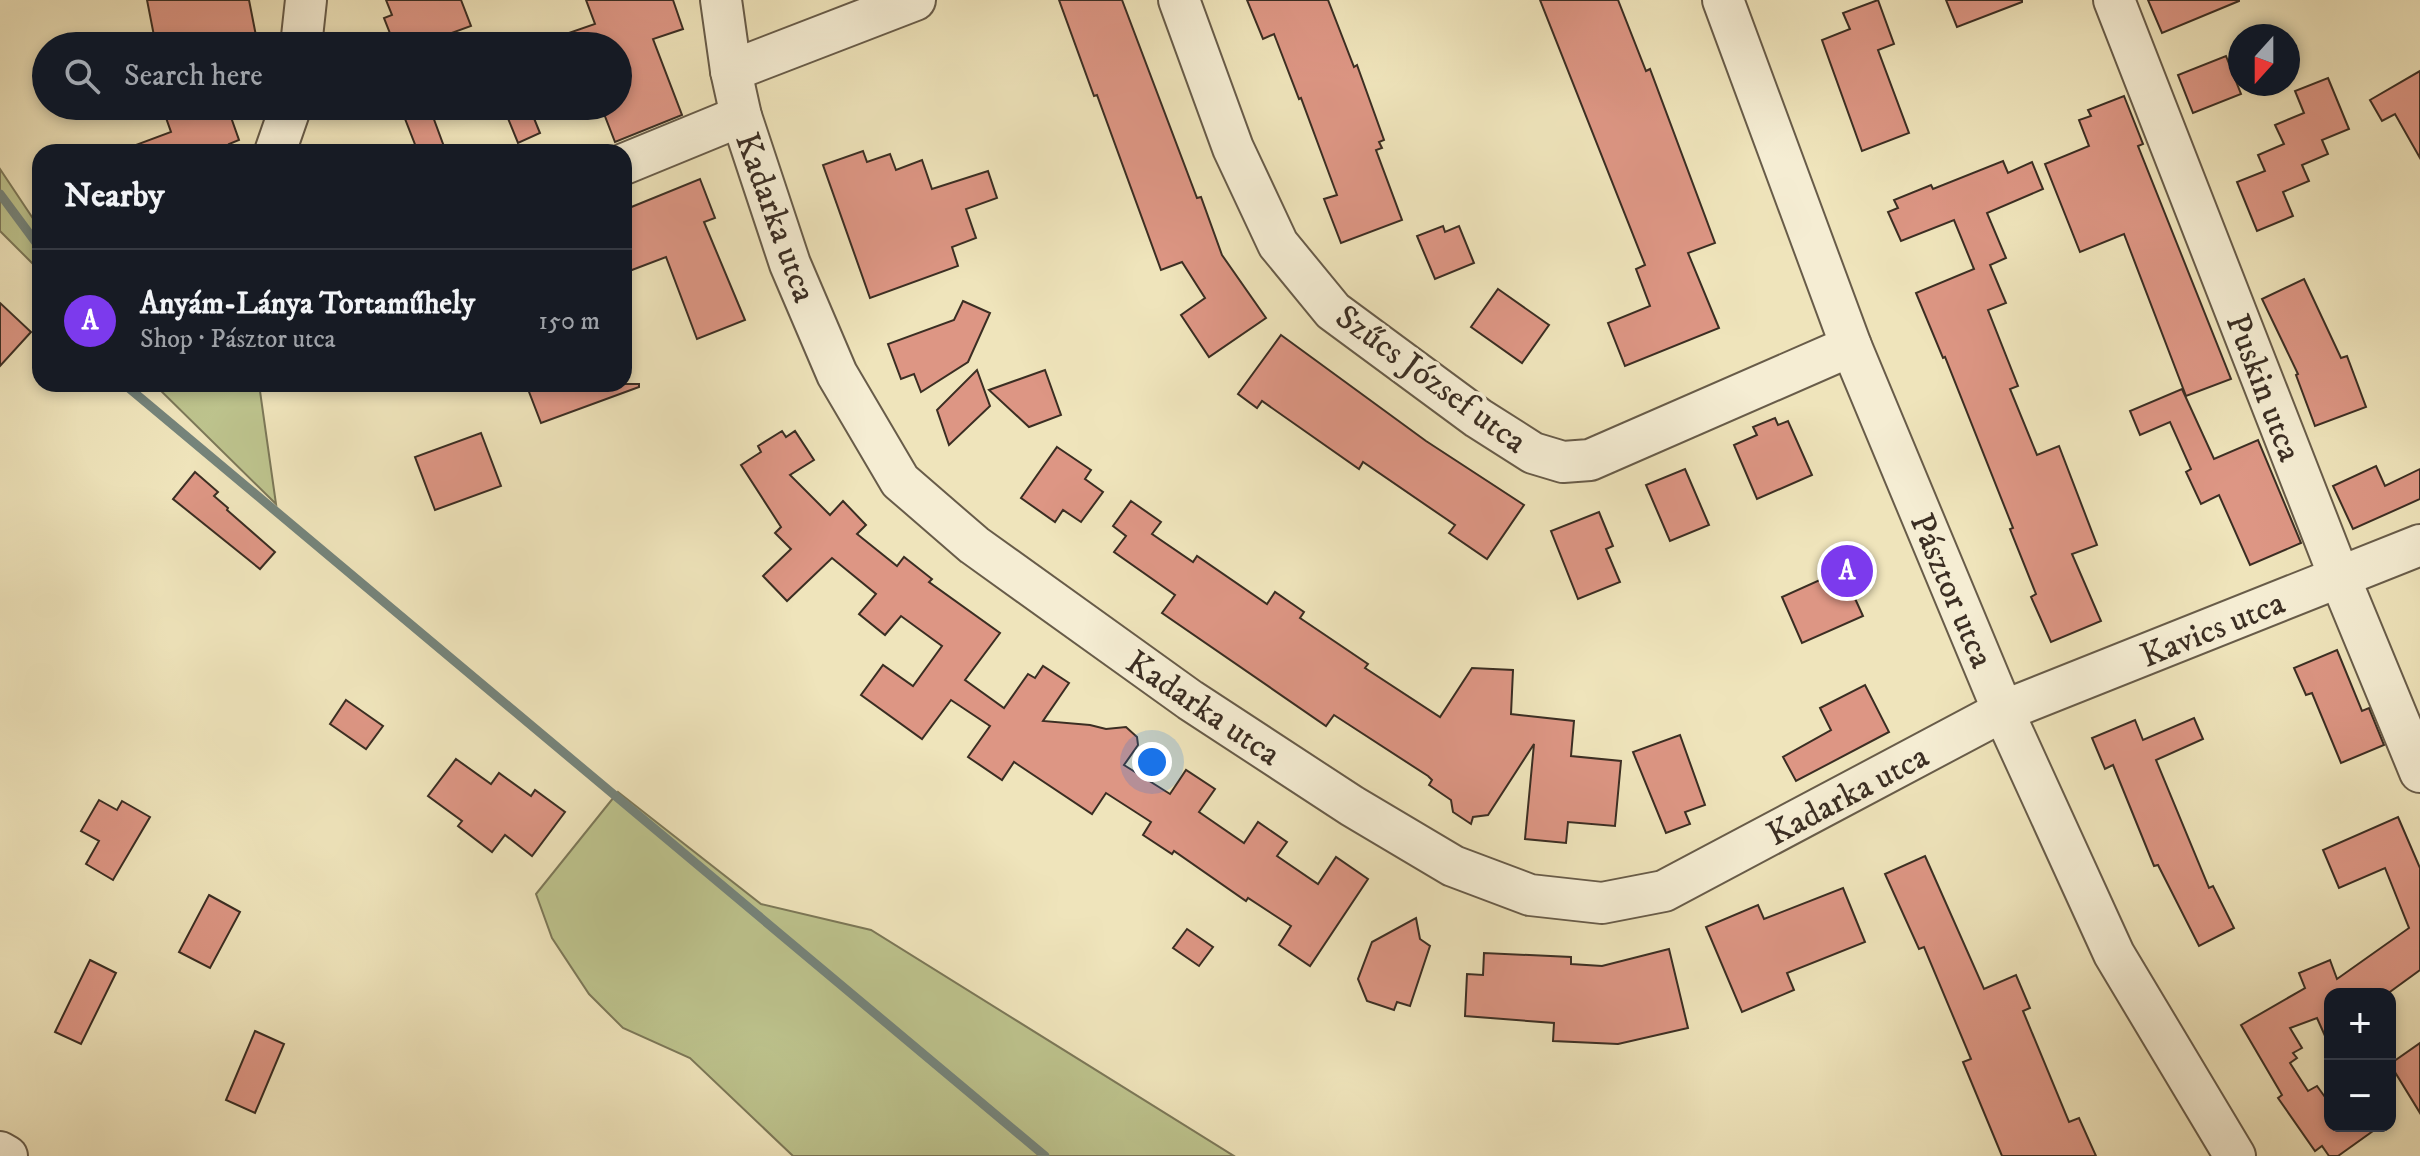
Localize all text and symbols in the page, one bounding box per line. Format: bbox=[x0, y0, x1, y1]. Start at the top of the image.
north arrow bbox=[2228, 24, 2300, 96]
search box bbox=[32, 32, 632, 120]
icon: search bbox=[60, 54, 104, 98]
text: Search here bbox=[124, 58, 263, 95]
street label: Kadarka utca bbox=[725, 127, 825, 309]
text: Nearby bbox=[64, 175, 165, 217]
text: Anyám-Lánya Tortaműhely bbox=[140, 286, 475, 323]
street label: Szűcs József utca bbox=[1327, 296, 1535, 463]
text: A bbox=[82, 305, 98, 338]
text: 150 m bbox=[539, 305, 600, 338]
street label: Puskin utca bbox=[2216, 308, 2311, 468]
text: Shop · Pásztor utca bbox=[140, 323, 336, 356]
street label: Pásztor utca bbox=[1900, 507, 2003, 675]
pin: A bbox=[1821, 541, 1873, 601]
street label: Kavics utca bbox=[2135, 582, 2291, 678]
street label: Kadarka utca bbox=[1118, 642, 1289, 776]
street label: Kadarka utca bbox=[1760, 735, 1937, 856]
your location bbox=[1132, 742, 1172, 782]
map controls bbox=[2324, 988, 2396, 1132]
button: + bbox=[2324, 988, 2396, 1060]
button: − bbox=[2324, 1060, 2396, 1132]

